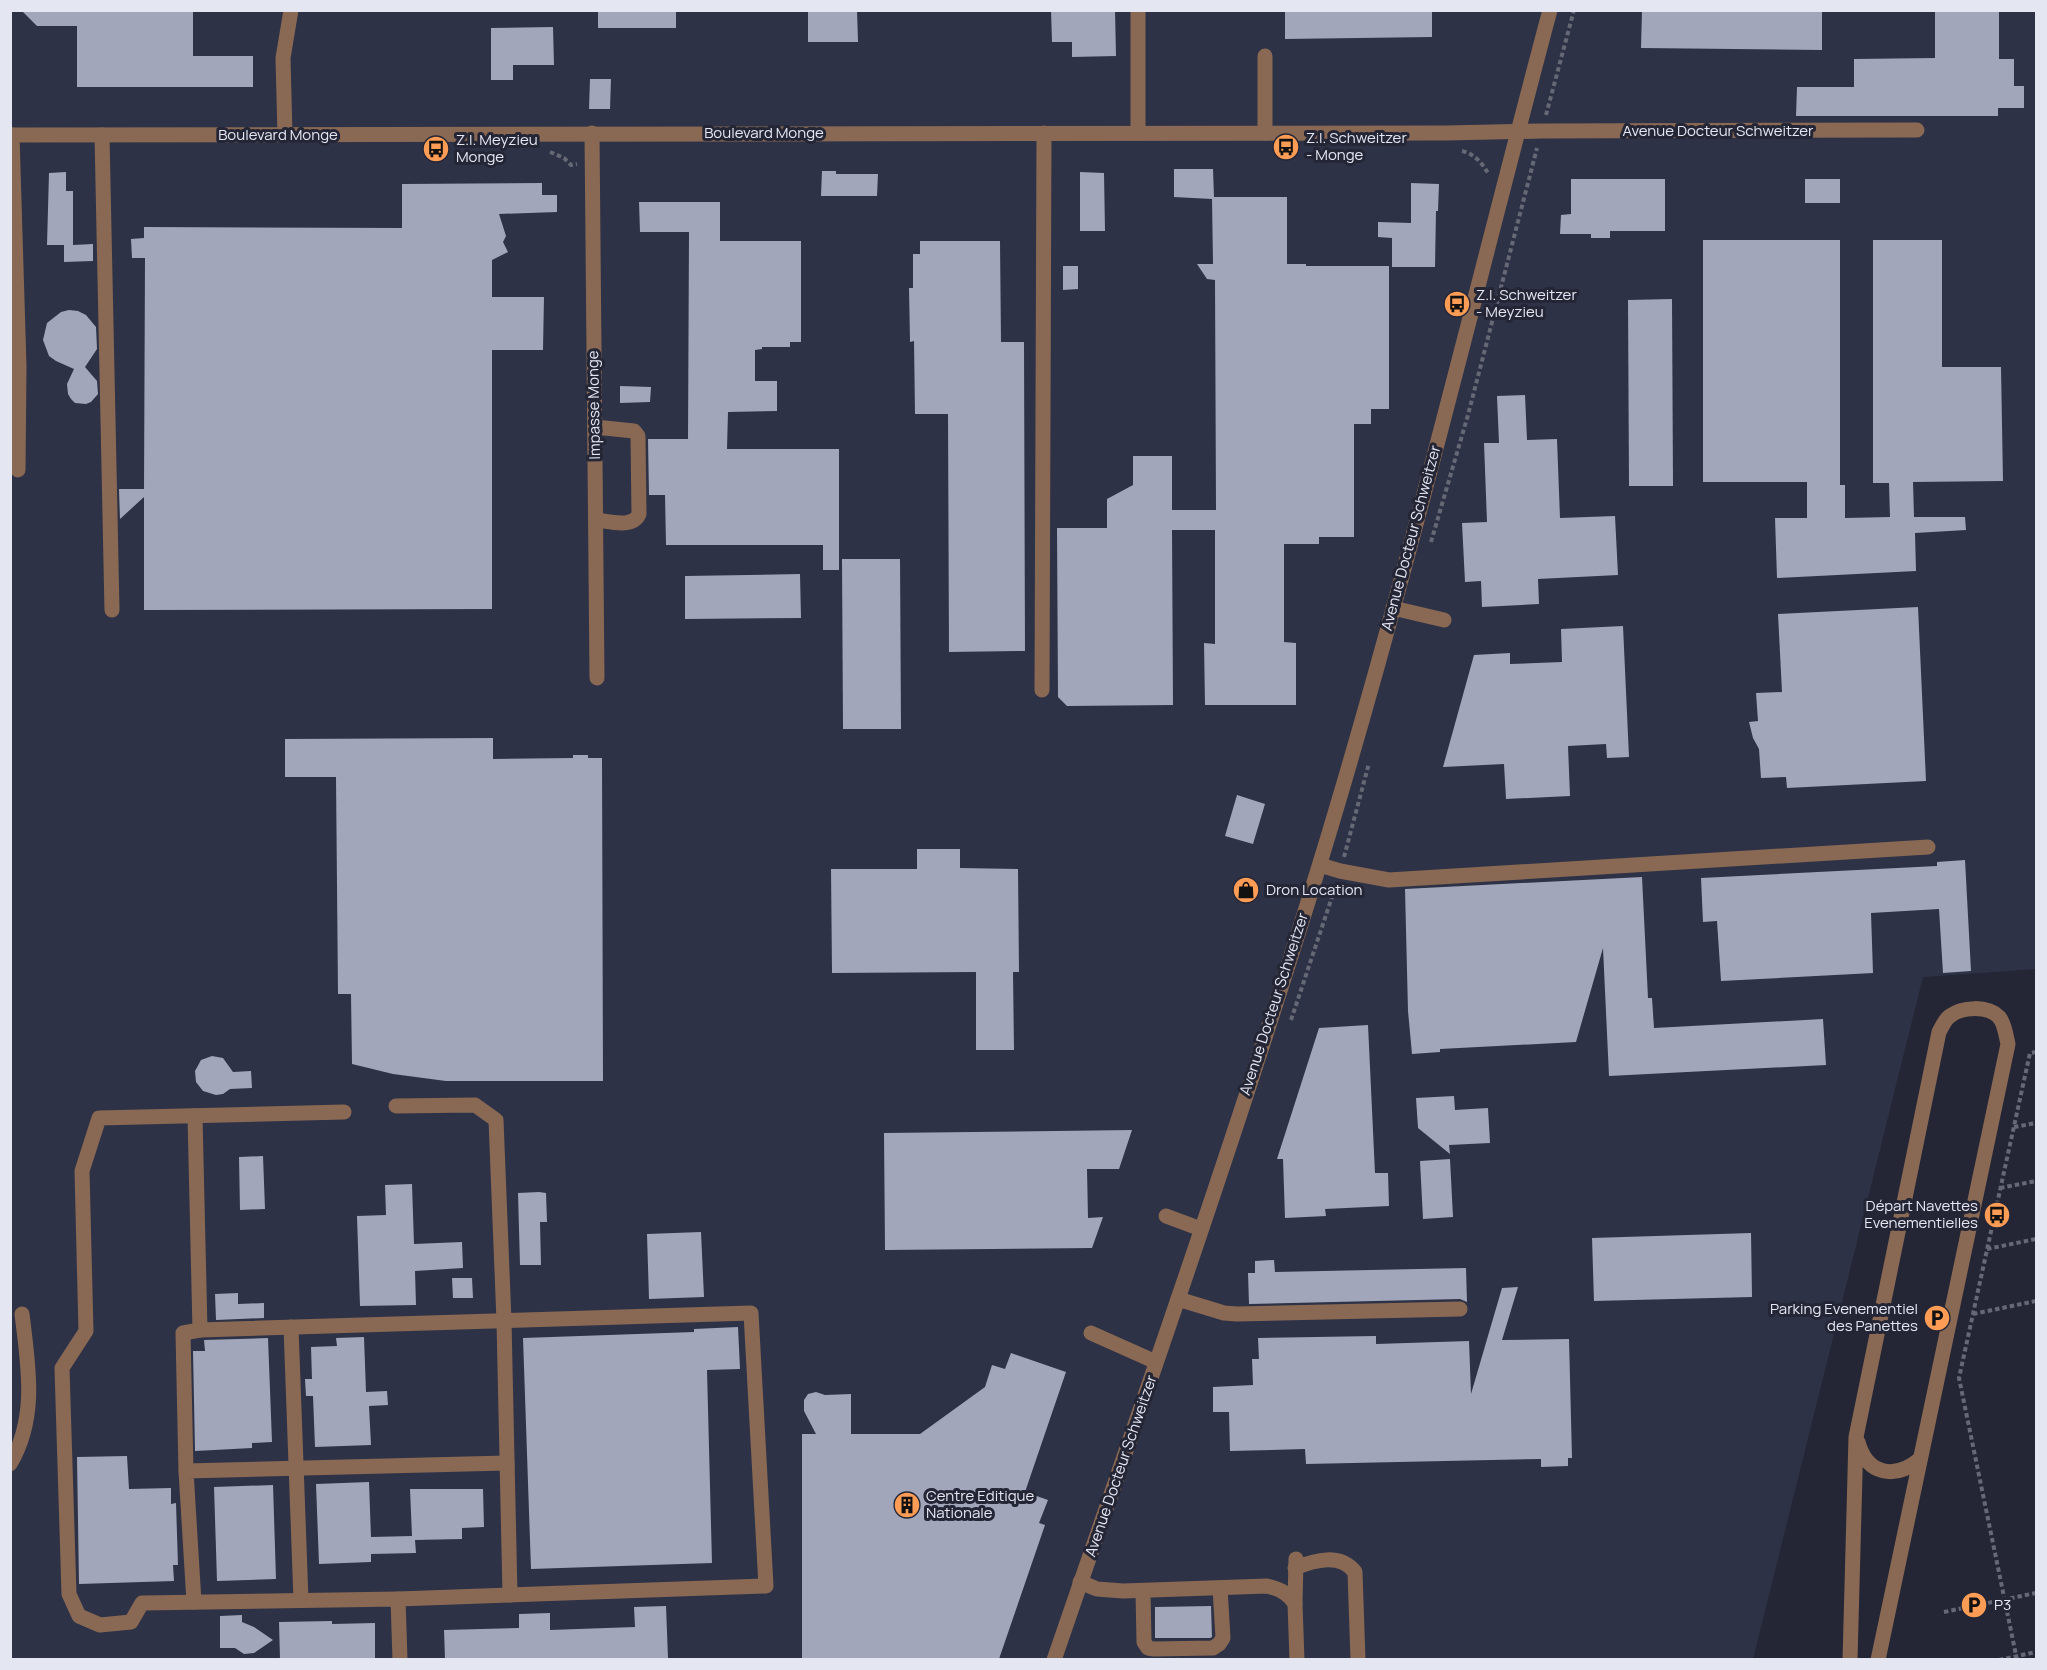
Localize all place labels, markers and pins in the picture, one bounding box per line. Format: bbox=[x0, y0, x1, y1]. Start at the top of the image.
place label: Z.I. Schweitzer - Monge bbox=[1306, 127, 1407, 165]
place label: Z.I. Meyzieu Monge bbox=[456, 129, 538, 167]
bus stop icon: Z.I. Schweitzer - Monge bbox=[1271, 132, 1301, 162]
bus stop icon: Z.I. Meyzieu Monge bbox=[421, 134, 451, 164]
place label: Z.I. Schweitzer - Meyzieu bbox=[1476, 284, 1577, 322]
bus stop icon: Z.I. Schweitzer - Meyzieu bbox=[1442, 289, 1472, 319]
shop icon: Dron Location bbox=[1231, 875, 1261, 905]
place label: Dron Location bbox=[1266, 879, 1363, 900]
place label: Départ Navettes Evenementielles bbox=[1864, 1195, 1978, 1233]
bus stop icon: Départ Navettes Evenementielles bbox=[1982, 1200, 2012, 1230]
place label: Parking Evenementiel des Panettes bbox=[1770, 1298, 1918, 1336]
parking icon: Parking Evenementiel des Panettes bbox=[1922, 1303, 1952, 1333]
place label: Centre Editique Nationale bbox=[926, 1485, 1034, 1523]
building icon: Centre Editique Nationale bbox=[892, 1490, 922, 1520]
parking icon: P3 bbox=[1959, 1590, 1989, 1620]
place label: P3 bbox=[1994, 1594, 2011, 1615]

